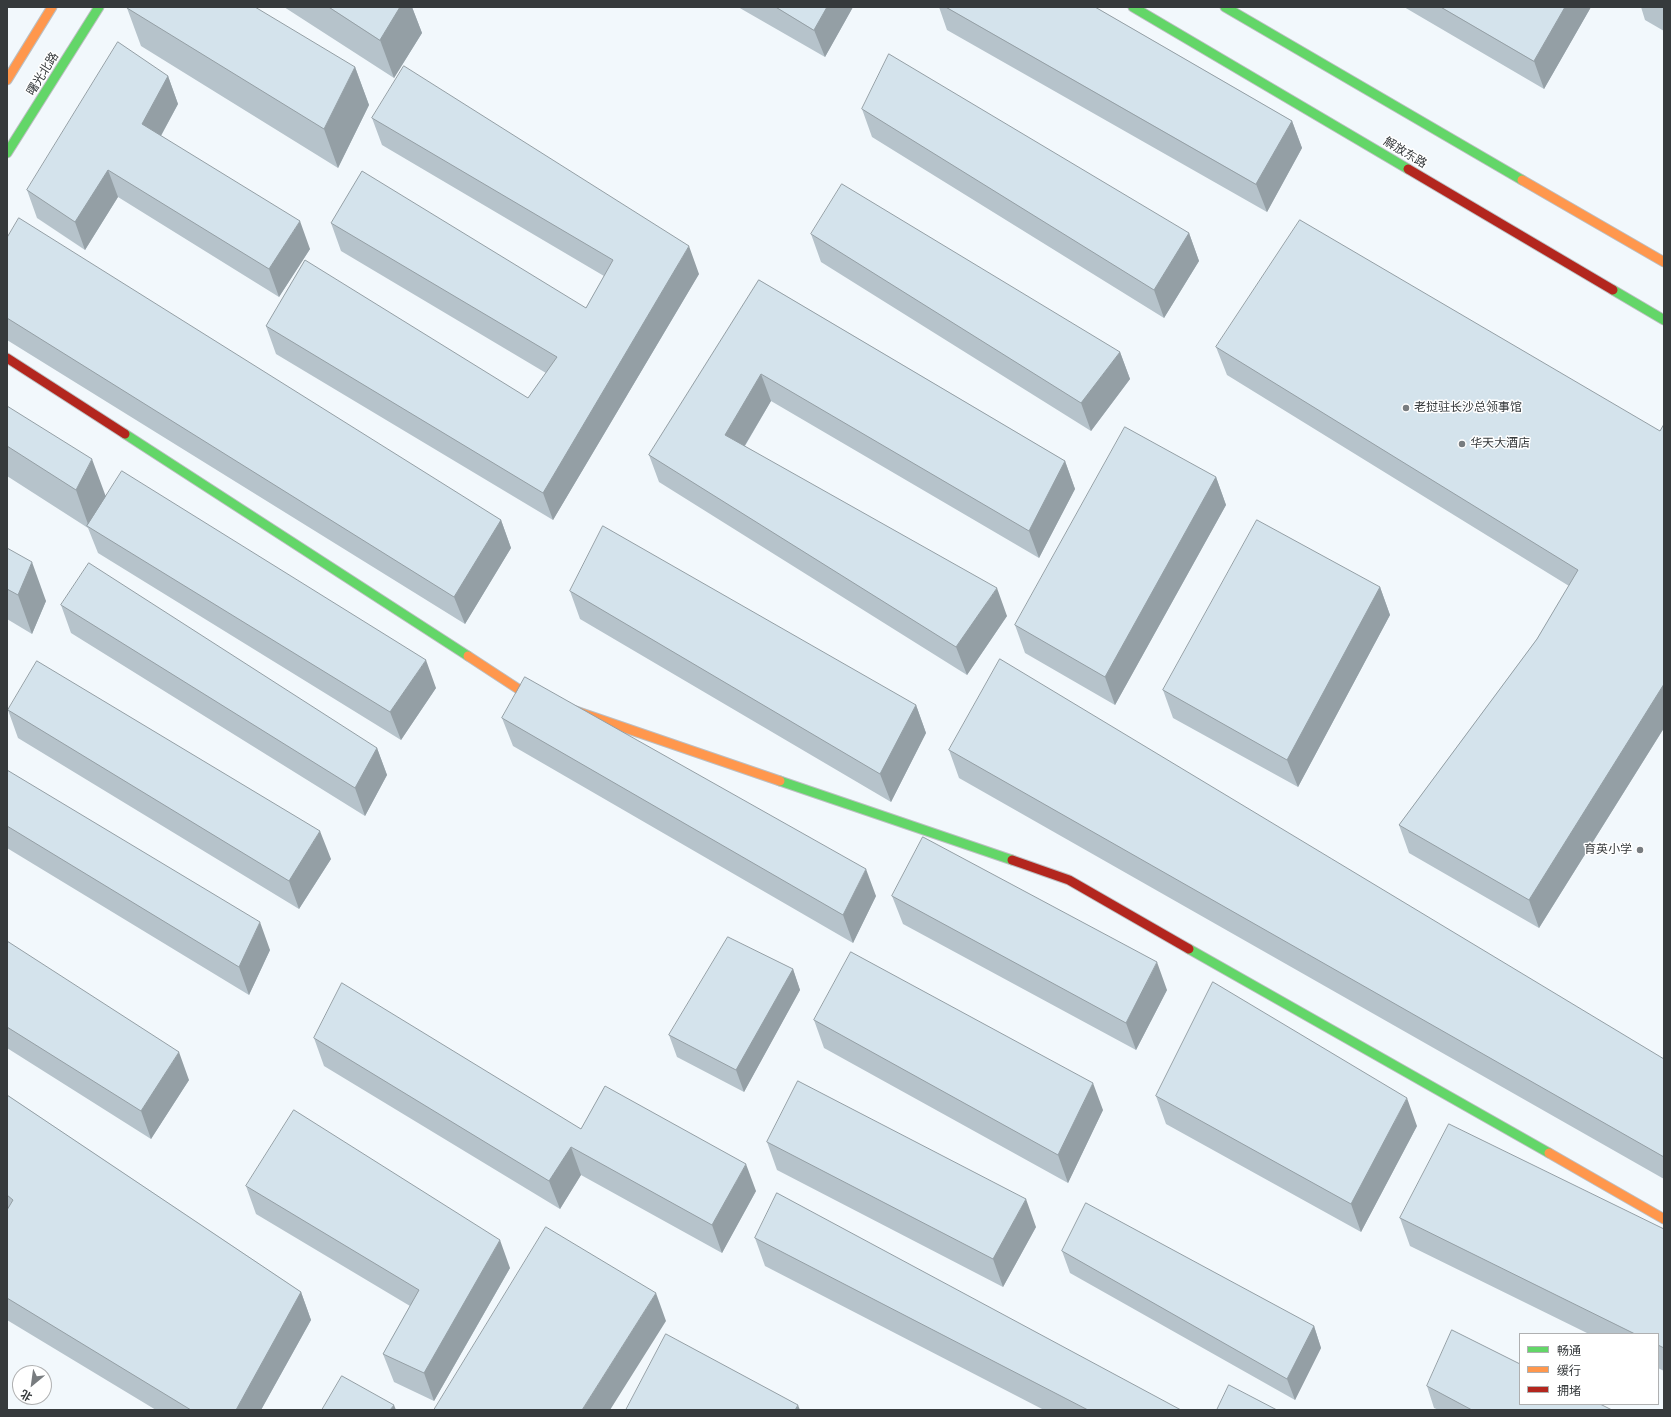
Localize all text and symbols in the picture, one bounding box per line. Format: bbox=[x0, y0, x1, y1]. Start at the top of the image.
street label: 曙光北路 bbox=[24, 50, 62, 98]
street label: 解放东路 bbox=[1381, 134, 1429, 172]
place label: 老挝驻长沙总领事馆 bbox=[1414, 401, 1522, 415]
marker: 老挝驻长沙总领事馆 bbox=[1401, 403, 1411, 413]
place label: 华天大酒店 bbox=[1470, 437, 1530, 451]
marker: 华天大酒店 bbox=[1457, 439, 1467, 449]
place label: 育英小学 bbox=[1584, 843, 1632, 857]
marker: 育英小学 bbox=[1635, 845, 1645, 855]
legend bbox=[1519, 1333, 1659, 1405]
text: 畅通 bbox=[1557, 1344, 1581, 1358]
text: 缓行 bbox=[1557, 1364, 1581, 1378]
north arrow bbox=[12, 1365, 52, 1405]
text: 拥堵 bbox=[1557, 1384, 1581, 1398]
text: 北 bbox=[18, 1387, 34, 1403]

